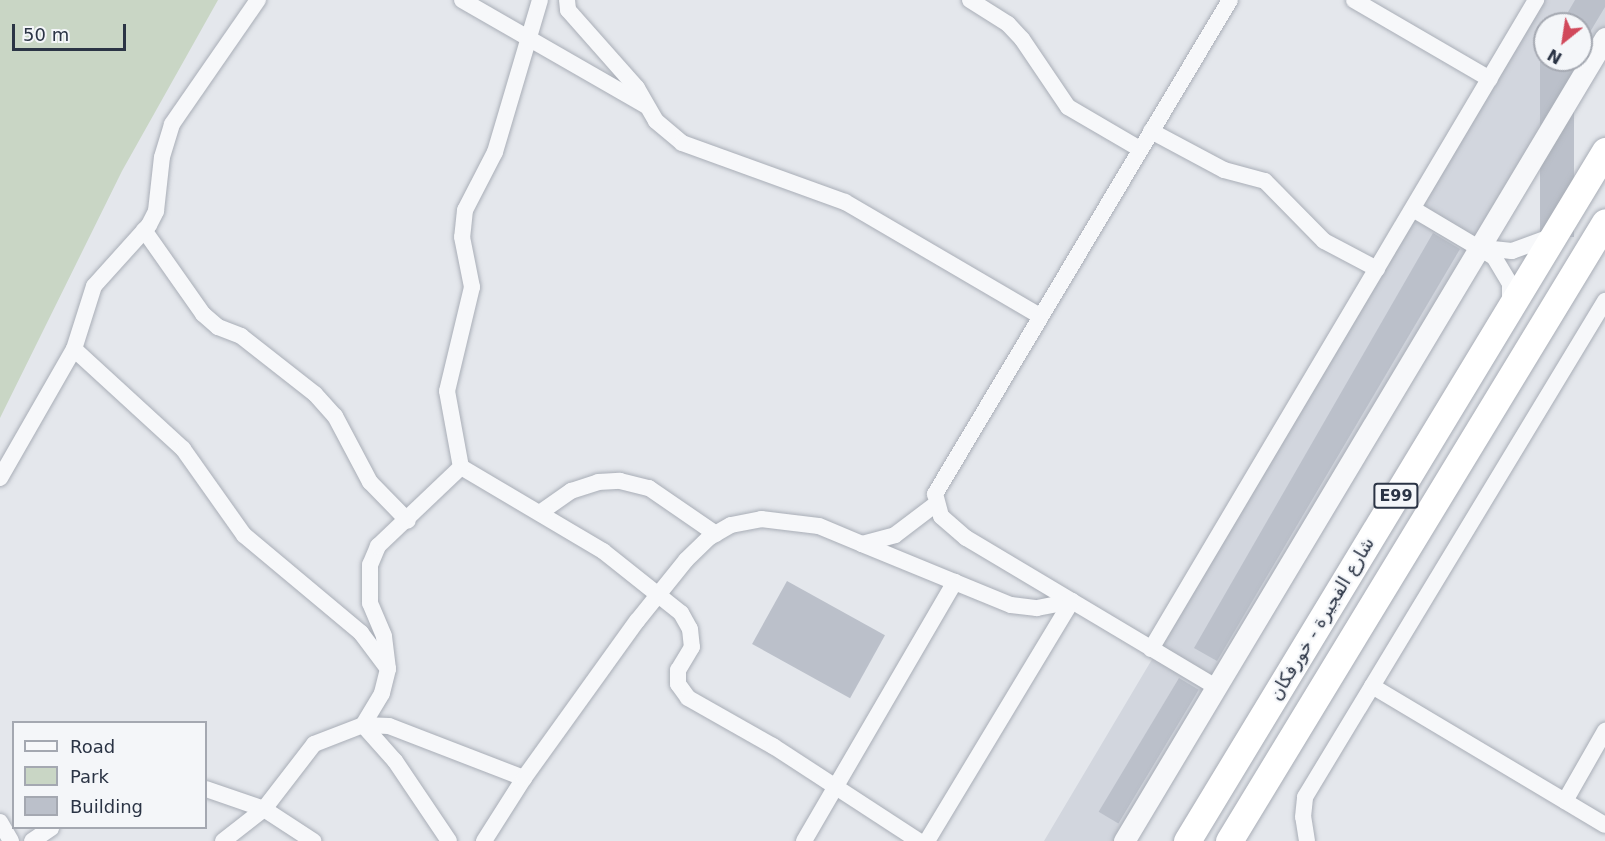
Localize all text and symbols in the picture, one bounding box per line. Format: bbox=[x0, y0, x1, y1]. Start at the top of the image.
scale bar bbox=[15, 12, 129, 50]
north arrow bbox=[1533, 12, 1593, 72]
text: 50 m bbox=[23, 24, 69, 45]
text: N bbox=[1544, 45, 1565, 68]
road number: E99 bbox=[1372, 483, 1420, 509]
street label: شارع الفجيرة - خورفكان bbox=[1265, 534, 1379, 704]
legend bbox=[12, 721, 207, 829]
text: Road bbox=[70, 736, 115, 757]
text: Park bbox=[70, 766, 109, 787]
text: Building bbox=[70, 796, 143, 817]

